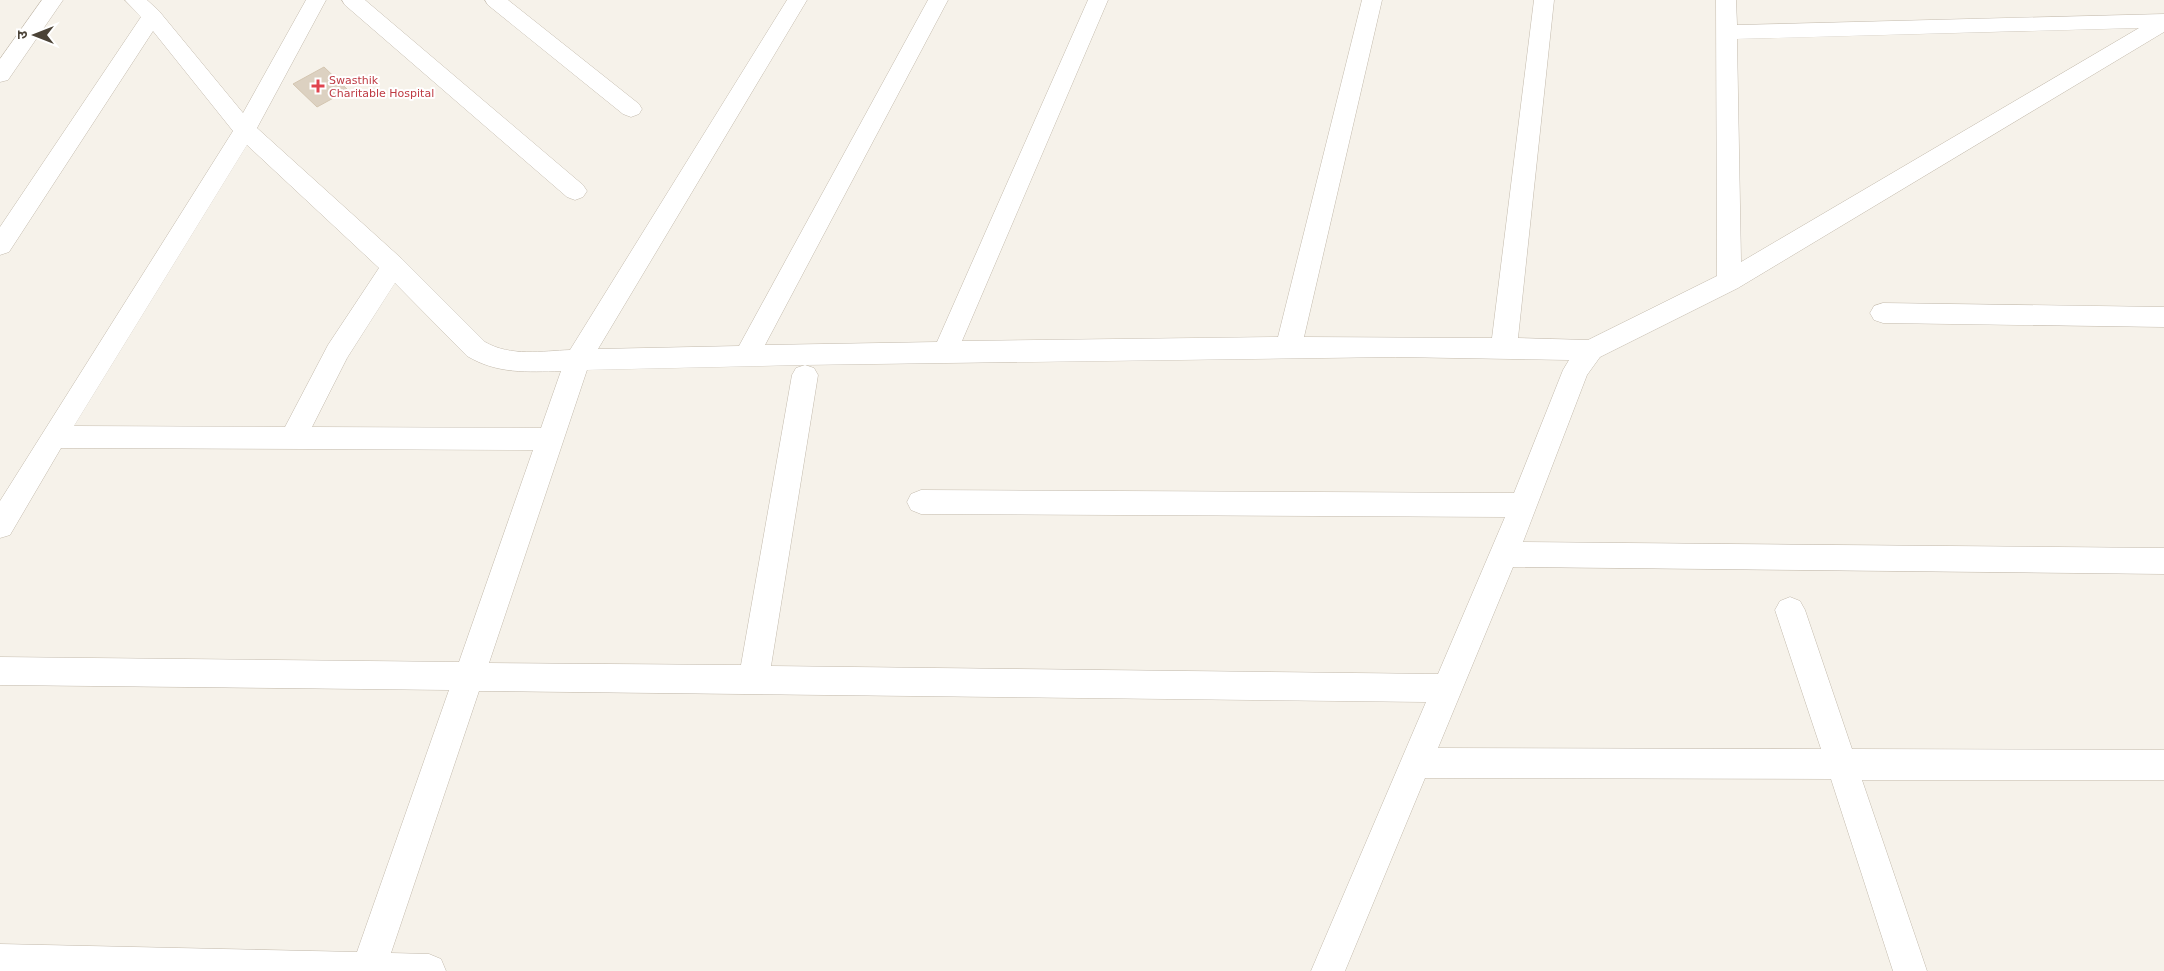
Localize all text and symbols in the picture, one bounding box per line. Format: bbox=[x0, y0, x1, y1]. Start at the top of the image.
north arrow bbox=[10, 10, 60, 60]
text: उ bbox=[14, 30, 30, 39]
place label: Swasthik Charitable Hospital bbox=[329, 74, 434, 100]
marker: Swasthik Charitable Hospital bbox=[311, 79, 325, 93]

